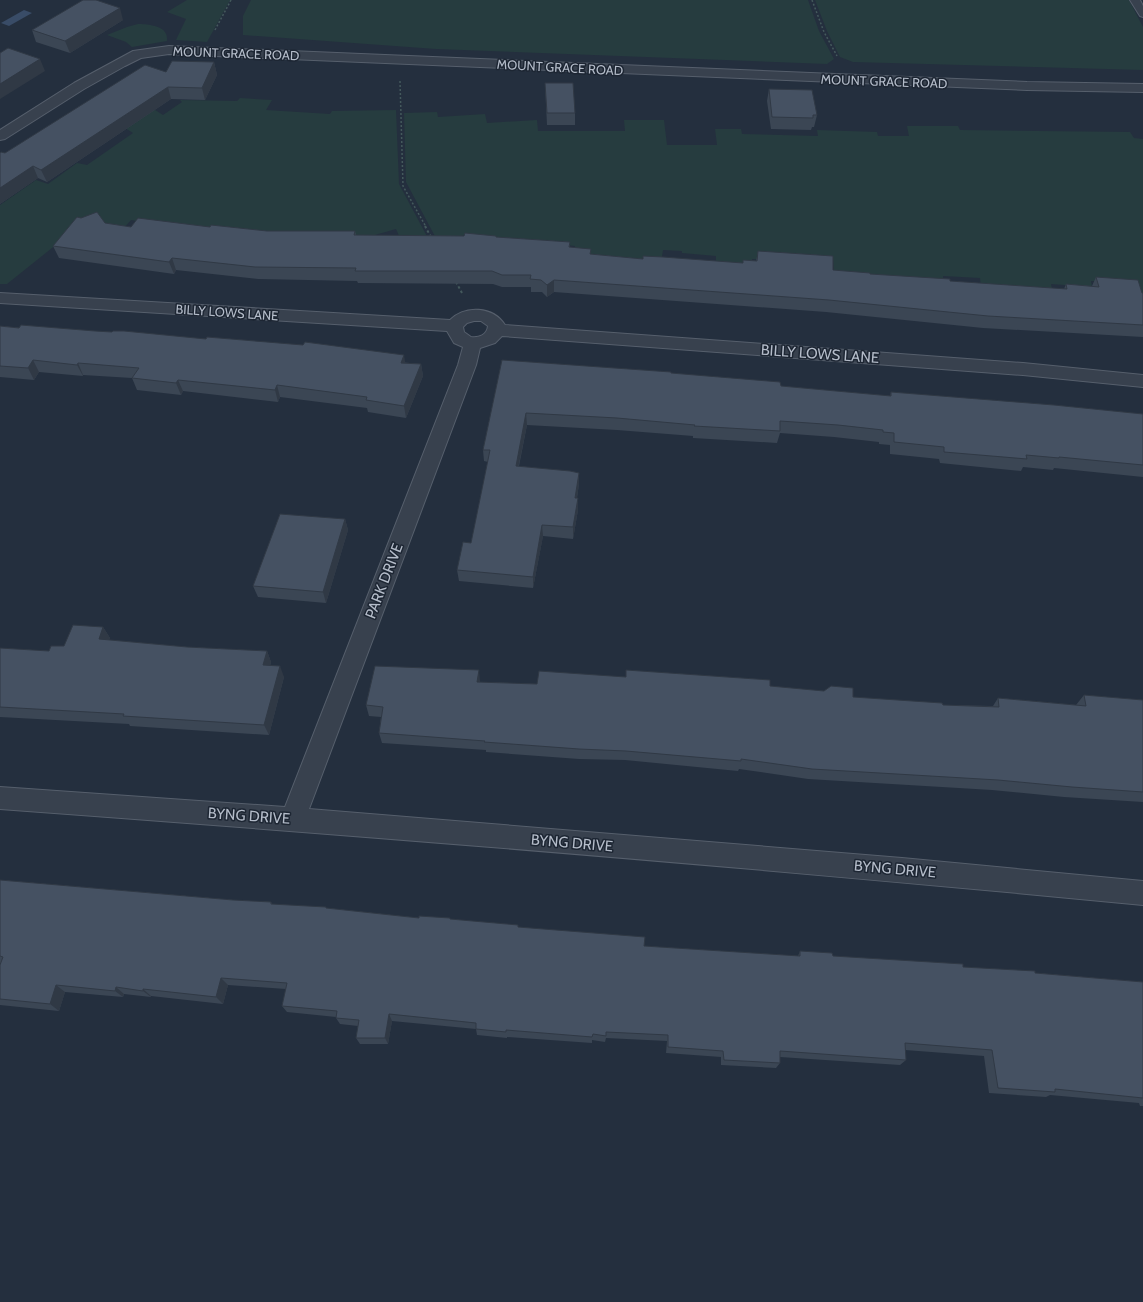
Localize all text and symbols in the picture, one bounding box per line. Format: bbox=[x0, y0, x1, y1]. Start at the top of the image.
street label: MOUNT GRACE ROAD bbox=[172, 43, 300, 63]
street label: MOUNT GRACE ROAD bbox=[496, 56, 624, 78]
street label: MOUNT GRACE ROAD bbox=[820, 71, 948, 91]
street label: BILLY LOWS LANE bbox=[175, 300, 279, 324]
street label: BILLY LOWS LANE bbox=[760, 341, 880, 367]
street label: PARK DRIVE bbox=[361, 541, 407, 621]
street label: BYNG DRIVE bbox=[207, 804, 291, 828]
street label: BYNG DRIVE bbox=[530, 830, 614, 856]
street label: BYNG DRIVE bbox=[853, 856, 937, 882]

